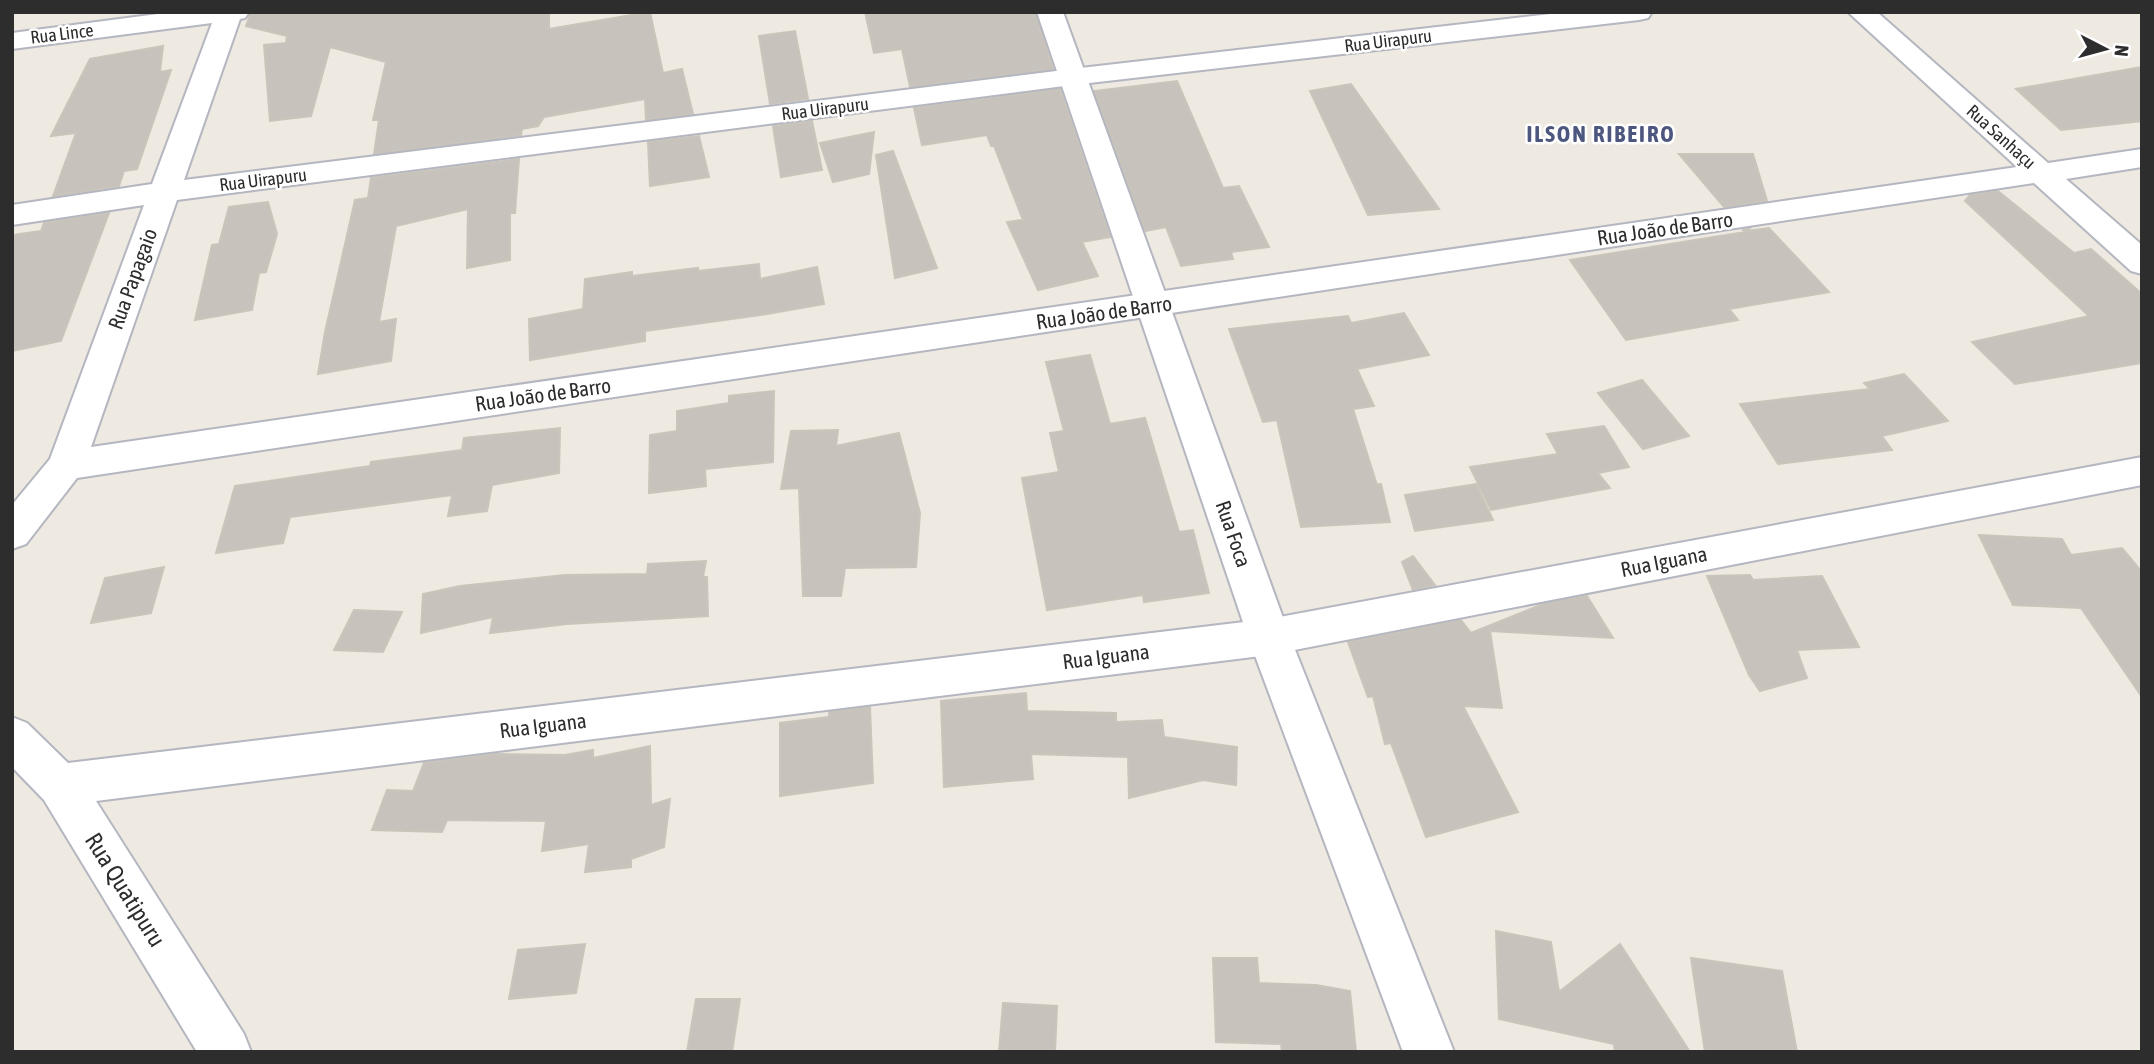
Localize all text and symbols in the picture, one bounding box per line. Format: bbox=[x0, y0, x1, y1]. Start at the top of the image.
north arrow bbox=[2070, 14, 2140, 84]
street label: Rua Lince bbox=[29, 19, 95, 48]
street label: Rua Uirapuru bbox=[1343, 25, 1433, 56]
text: N bbox=[2110, 44, 2133, 58]
street label: Rua Uirapuru bbox=[780, 93, 870, 124]
street label: Rua Sanhaçu bbox=[1962, 100, 2040, 173]
district label: ILSON RIBEIRO bbox=[1526, 121, 1676, 147]
street label: Rua Uirapuru bbox=[218, 164, 308, 195]
street label: Rua João de Barro bbox=[1595, 207, 1734, 249]
street label: Rua Papagaio bbox=[103, 225, 161, 332]
street label: Rua João de Barro bbox=[1034, 291, 1173, 333]
street label: Rua João de Barro bbox=[473, 373, 612, 415]
street label: Rua Foca bbox=[1211, 497, 1256, 570]
street label: Rua Iguana bbox=[1619, 541, 1709, 581]
street label: Rua Iguana bbox=[1061, 639, 1151, 673]
street label: Rua Iguana bbox=[498, 708, 588, 742]
street label: Rua Quatipuru bbox=[80, 828, 171, 952]

